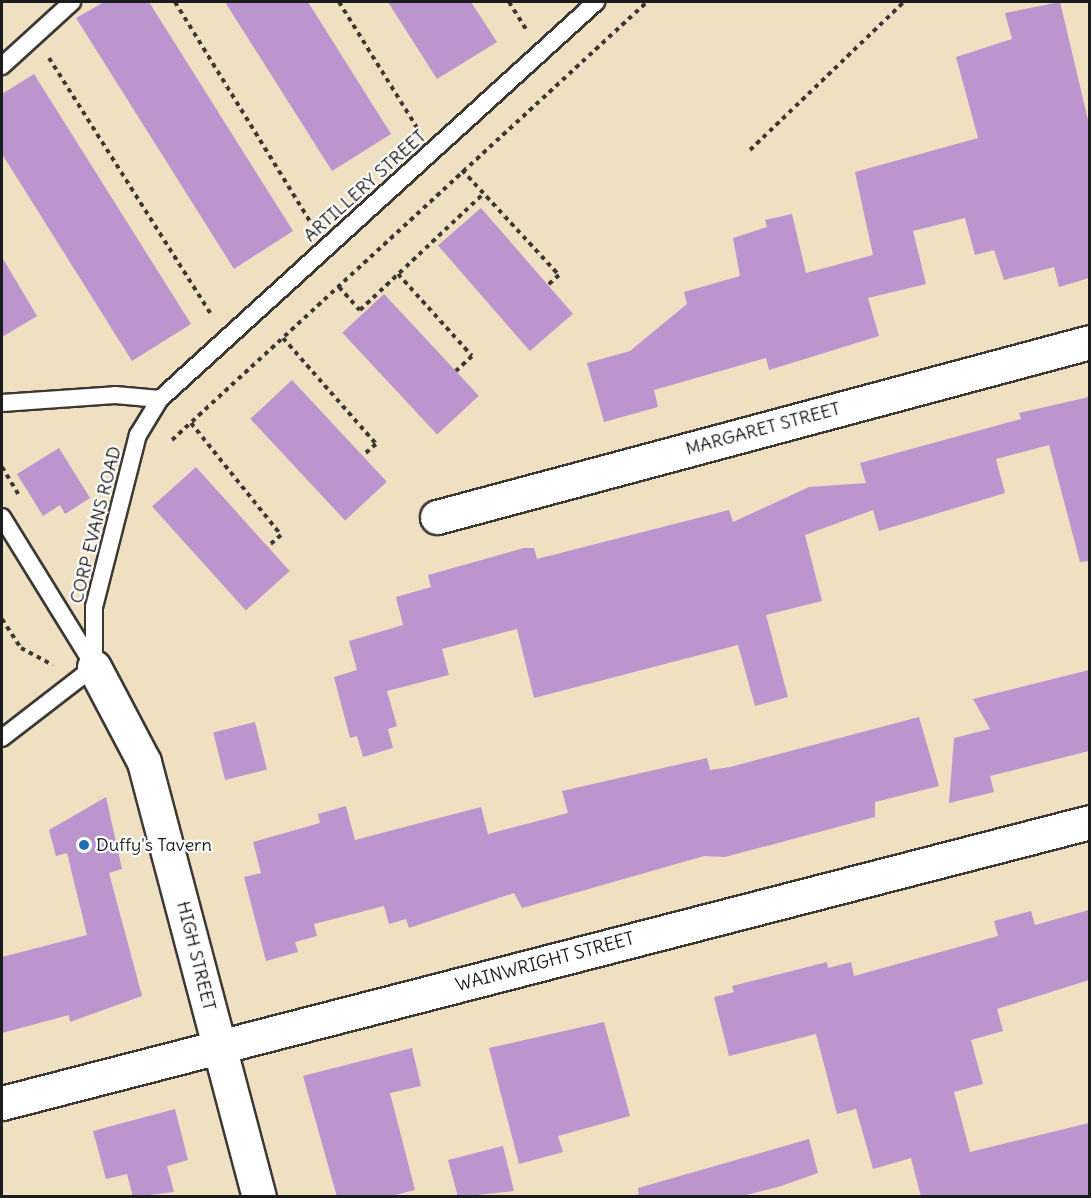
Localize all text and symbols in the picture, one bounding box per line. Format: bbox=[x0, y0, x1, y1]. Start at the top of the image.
street label: ARTILLERY STREET bbox=[299, 125, 431, 247]
street label: MARGARET STREET bbox=[683, 398, 843, 460]
street label: CORP EVANS ROAD bbox=[66, 444, 126, 606]
place label: Duffy's Tavern bbox=[96, 834, 212, 856]
marker: Duffy's Tavern bbox=[77, 838, 91, 852]
street label: HIGH STREET bbox=[172, 899, 220, 1013]
street label: WAINWRIGHT STREET bbox=[453, 928, 637, 996]

